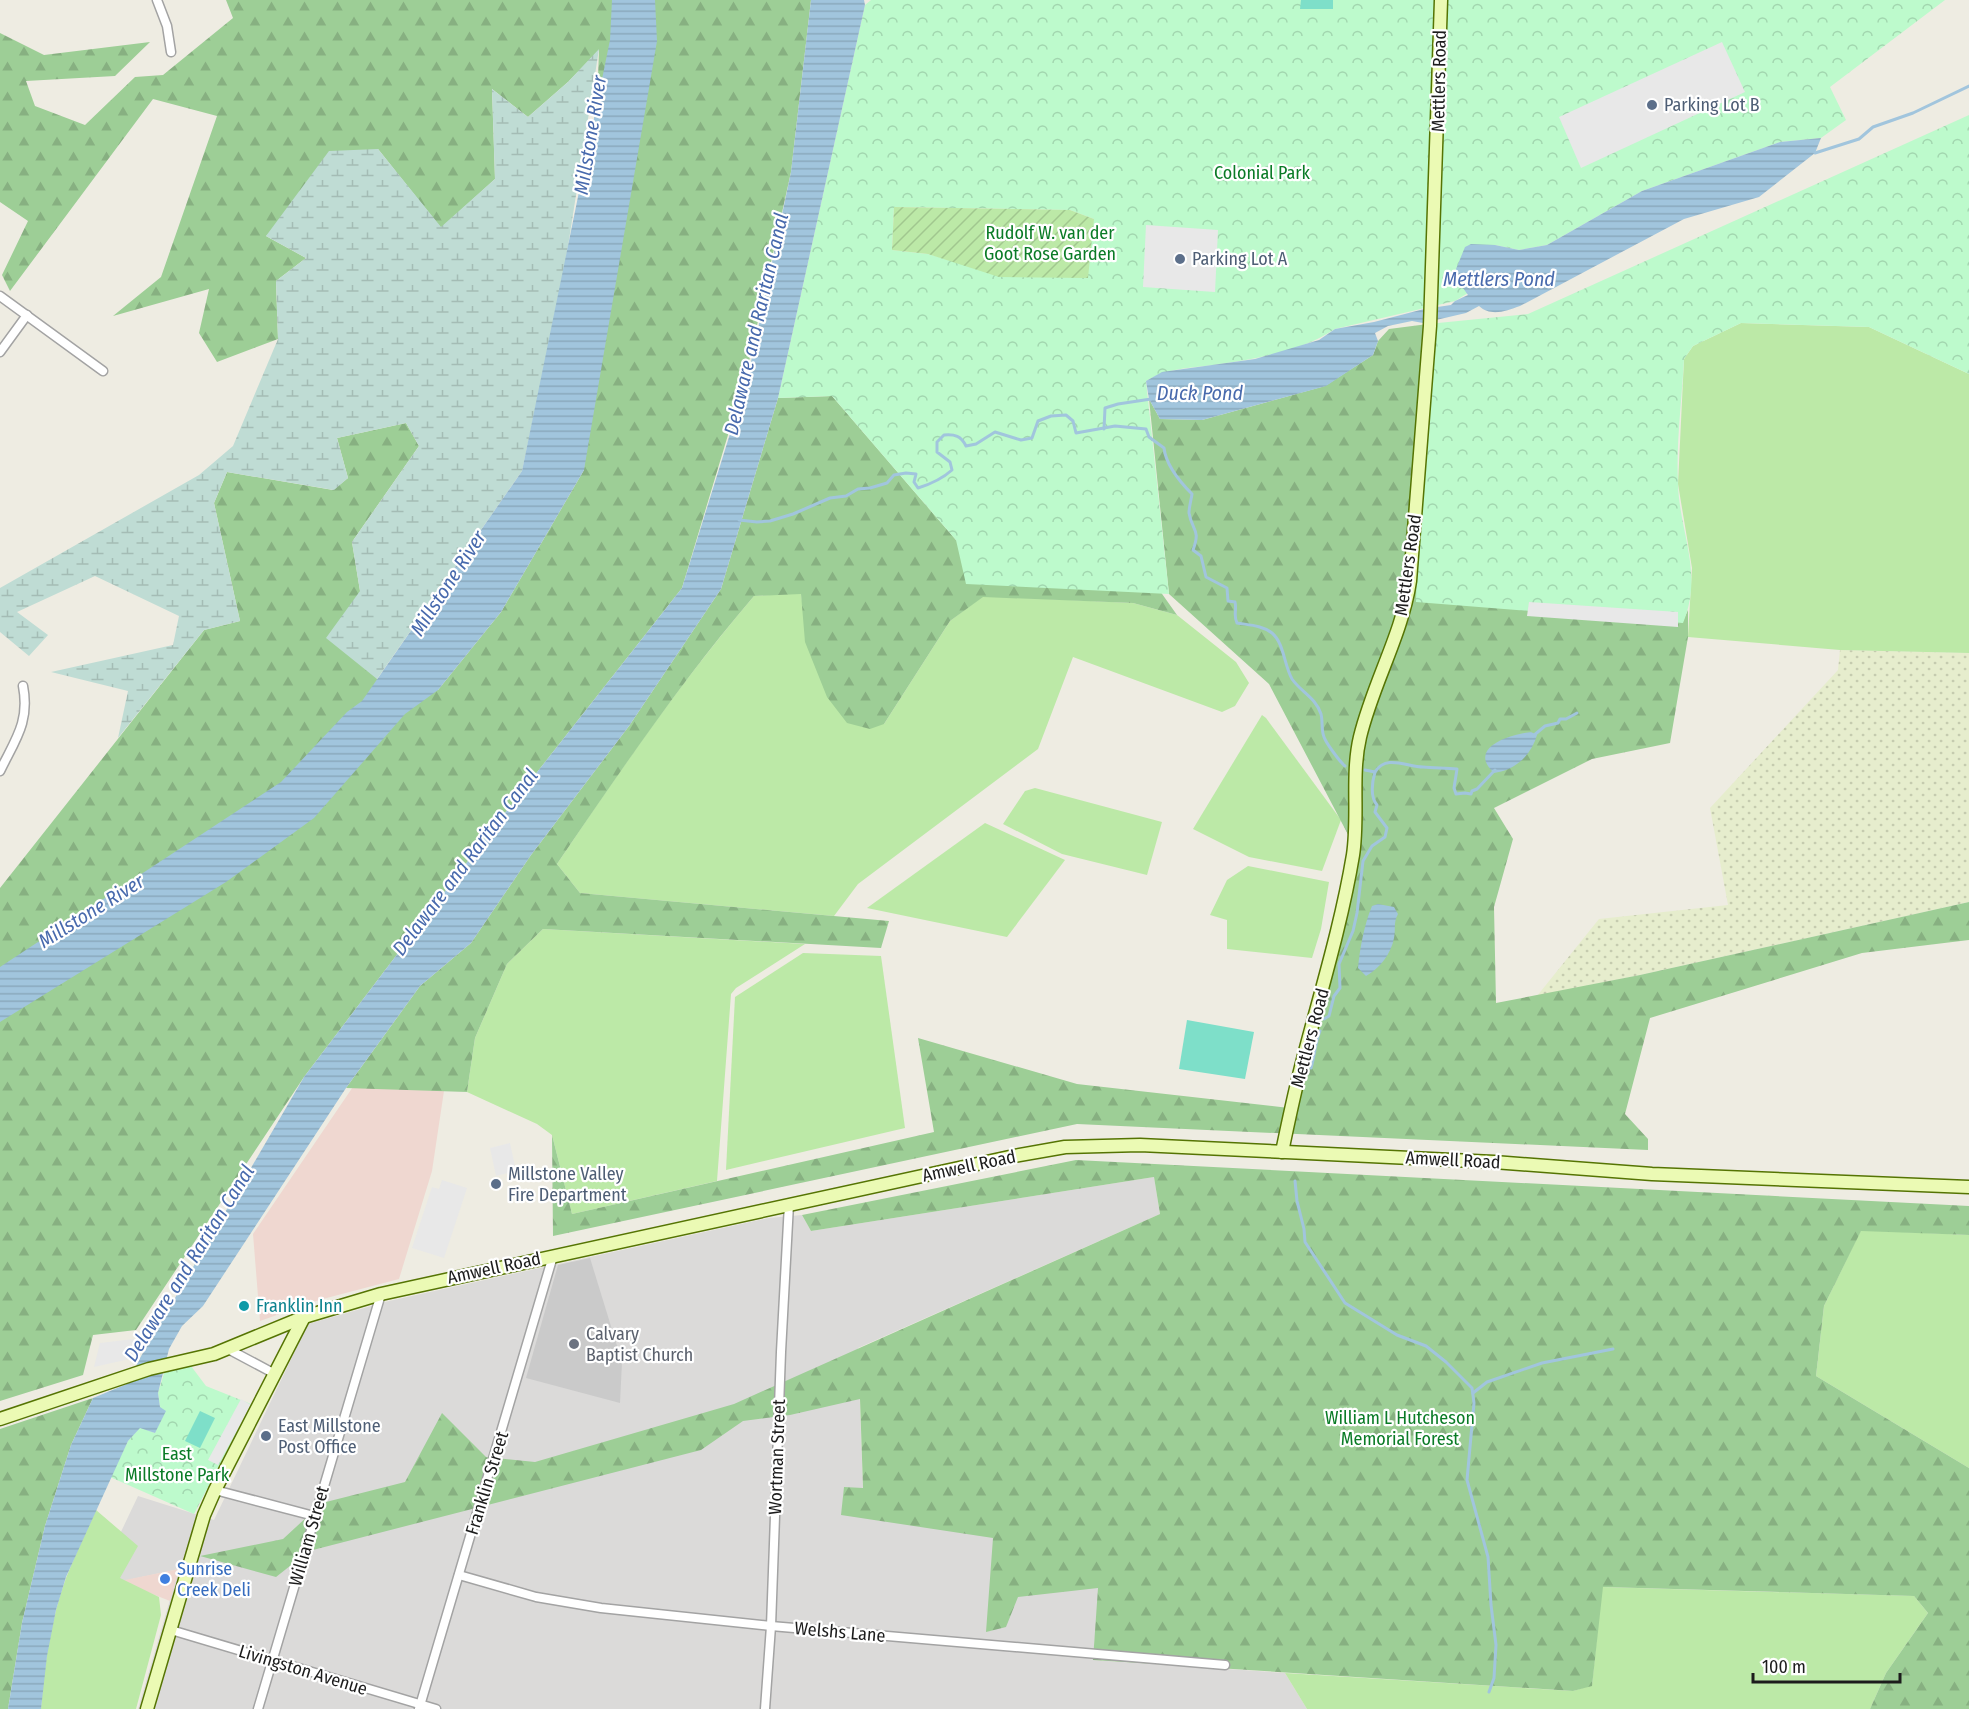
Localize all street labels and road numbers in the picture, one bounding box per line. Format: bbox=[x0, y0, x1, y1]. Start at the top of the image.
street label: Mettlers Road bbox=[1427, 30, 1451, 132]
street label: Mettlers Road bbox=[1390, 513, 1426, 617]
street label: Mettlers Road bbox=[1286, 986, 1334, 1090]
street label: Amwell Road bbox=[920, 1145, 1018, 1187]
street label: Amwell Road bbox=[1405, 1147, 1501, 1173]
street label: Amwell Road bbox=[445, 1247, 543, 1289]
street label: Wortman Street bbox=[764, 1399, 790, 1515]
street label: Franklin Street bbox=[461, 1429, 513, 1537]
street label: William Street bbox=[284, 1483, 334, 1589]
street label: Welshs Lane bbox=[794, 1617, 886, 1647]
street label: Livingston Avenue bbox=[236, 1640, 370, 1700]

